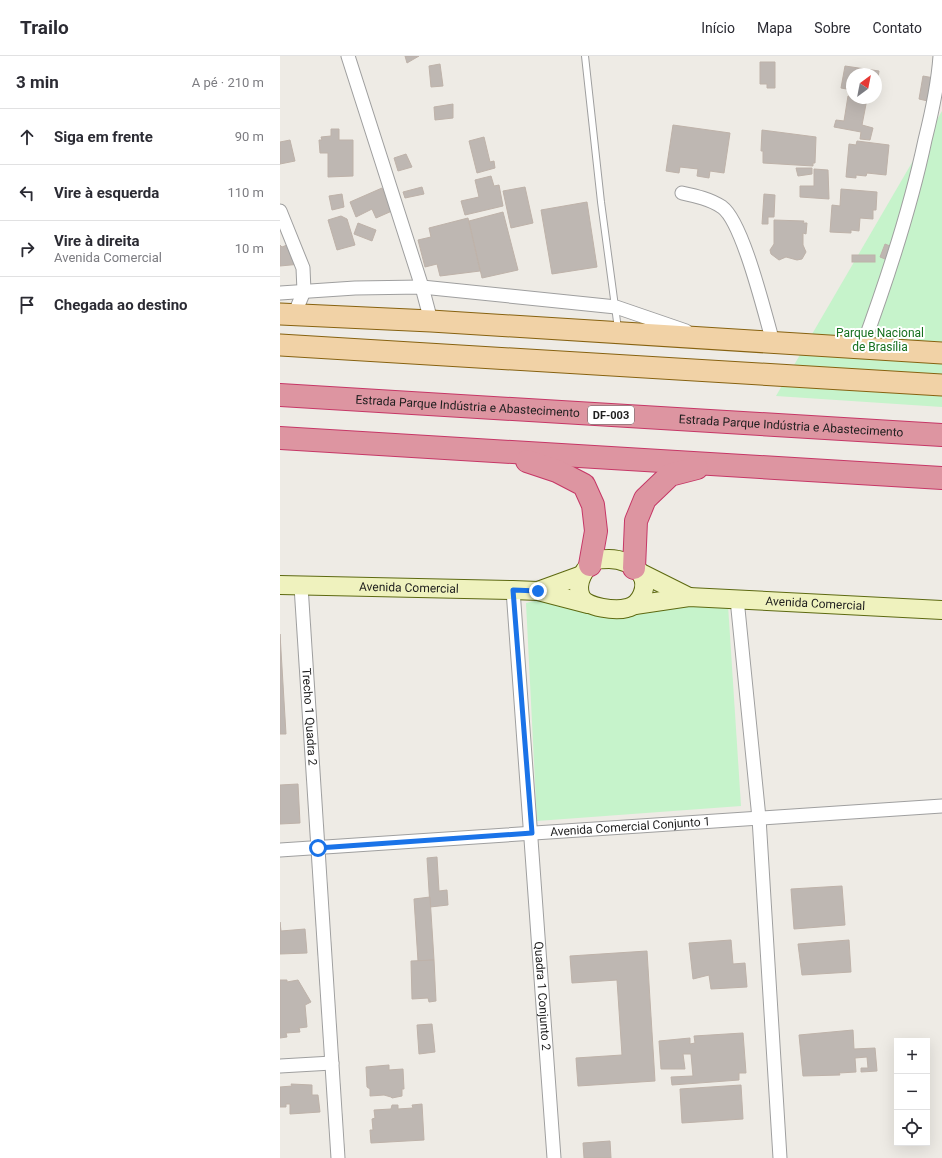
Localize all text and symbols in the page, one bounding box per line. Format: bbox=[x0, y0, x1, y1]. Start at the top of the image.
text: Trailo bbox=[20, 16, 69, 39]
text: Início bbox=[701, 20, 735, 36]
text: Mapa bbox=[757, 20, 792, 36]
text: Sobre bbox=[814, 20, 851, 36]
text: Contato bbox=[873, 20, 922, 36]
north arrow bbox=[846, 68, 882, 104]
text: 3 min bbox=[16, 72, 59, 92]
text: A pé · 210 m bbox=[192, 75, 264, 90]
icon: ahead bbox=[16, 126, 38, 148]
text: Siga em frente bbox=[54, 128, 153, 146]
text: 90 m bbox=[235, 129, 264, 144]
icon: left bbox=[16, 182, 38, 204]
text: Vire à esquerda bbox=[54, 184, 159, 202]
text: 110 m bbox=[227, 185, 264, 200]
text: Vire à direita bbox=[54, 232, 140, 250]
icon: right bbox=[16, 238, 38, 260]
text: 10 m bbox=[235, 241, 264, 256]
text: Avenida Comercial bbox=[54, 250, 162, 265]
icon: arrive bbox=[16, 294, 38, 316]
text: Chegada ao destino bbox=[54, 296, 188, 314]
park label: Parque Nacional de Brasília bbox=[836, 326, 924, 354]
street label: Estrada Parque Indústria e Abastecimento bbox=[355, 393, 580, 420]
road number: DF-003 bbox=[588, 406, 634, 424]
street label: Estrada Parque Indústria e Abastecimento bbox=[678, 412, 904, 440]
street label: Avenida Comercial bbox=[359, 580, 459, 596]
route end bbox=[529, 582, 547, 600]
street label: Avenida Comercial bbox=[765, 594, 865, 613]
street label: Trecho 1 Quadra 2 bbox=[299, 667, 320, 766]
street label: Avenida Comercial Conjunto 1 bbox=[550, 814, 711, 839]
route start bbox=[309, 839, 327, 857]
street label: Quadra 1 Conjunto 2 bbox=[531, 941, 553, 1051]
map controls bbox=[894, 1038, 930, 1146]
button: + bbox=[894, 1038, 930, 1074]
button: − bbox=[894, 1074, 930, 1110]
button: locate bbox=[894, 1110, 930, 1146]

